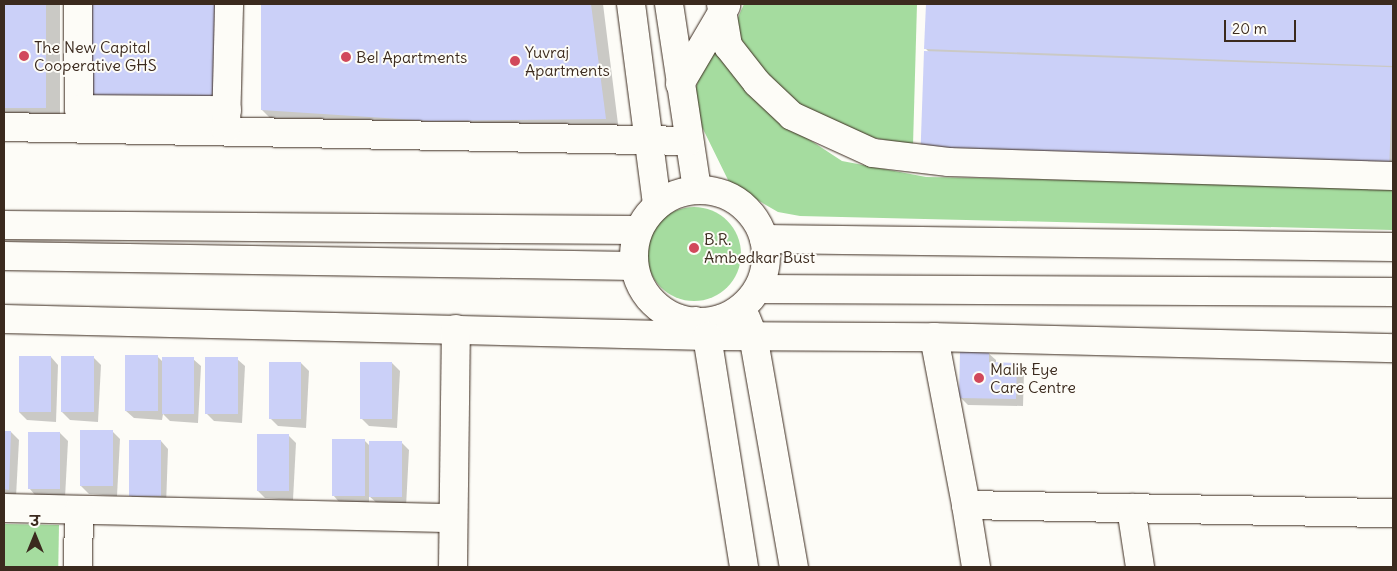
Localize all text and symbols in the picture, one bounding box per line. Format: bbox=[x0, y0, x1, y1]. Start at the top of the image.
scale bar bbox=[1227, 10, 1300, 42]
text: 20 m bbox=[1232, 19, 1267, 38]
place label: The New Capital Cooperative GHS bbox=[34, 37, 157, 75]
place label: Yuvraj Apartments bbox=[525, 42, 610, 80]
place label: Bel Apartments bbox=[356, 47, 467, 67]
marker: The New Capital Cooperative GHS bbox=[18, 50, 30, 62]
marker: Bel Apartments bbox=[340, 51, 352, 63]
marker: Yuvraj Apartments bbox=[509, 55, 521, 67]
place label: B.R. Ambedkar Bust bbox=[704, 229, 815, 267]
marker: B.R. Ambedkar Bust bbox=[688, 242, 700, 254]
place label: Malik Eye Care Centre bbox=[990, 359, 1076, 397]
marker: Malik Eye Care Centre bbox=[972, 371, 986, 385]
north arrow bbox=[10, 511, 60, 561]
text: उ bbox=[30, 512, 40, 530]

